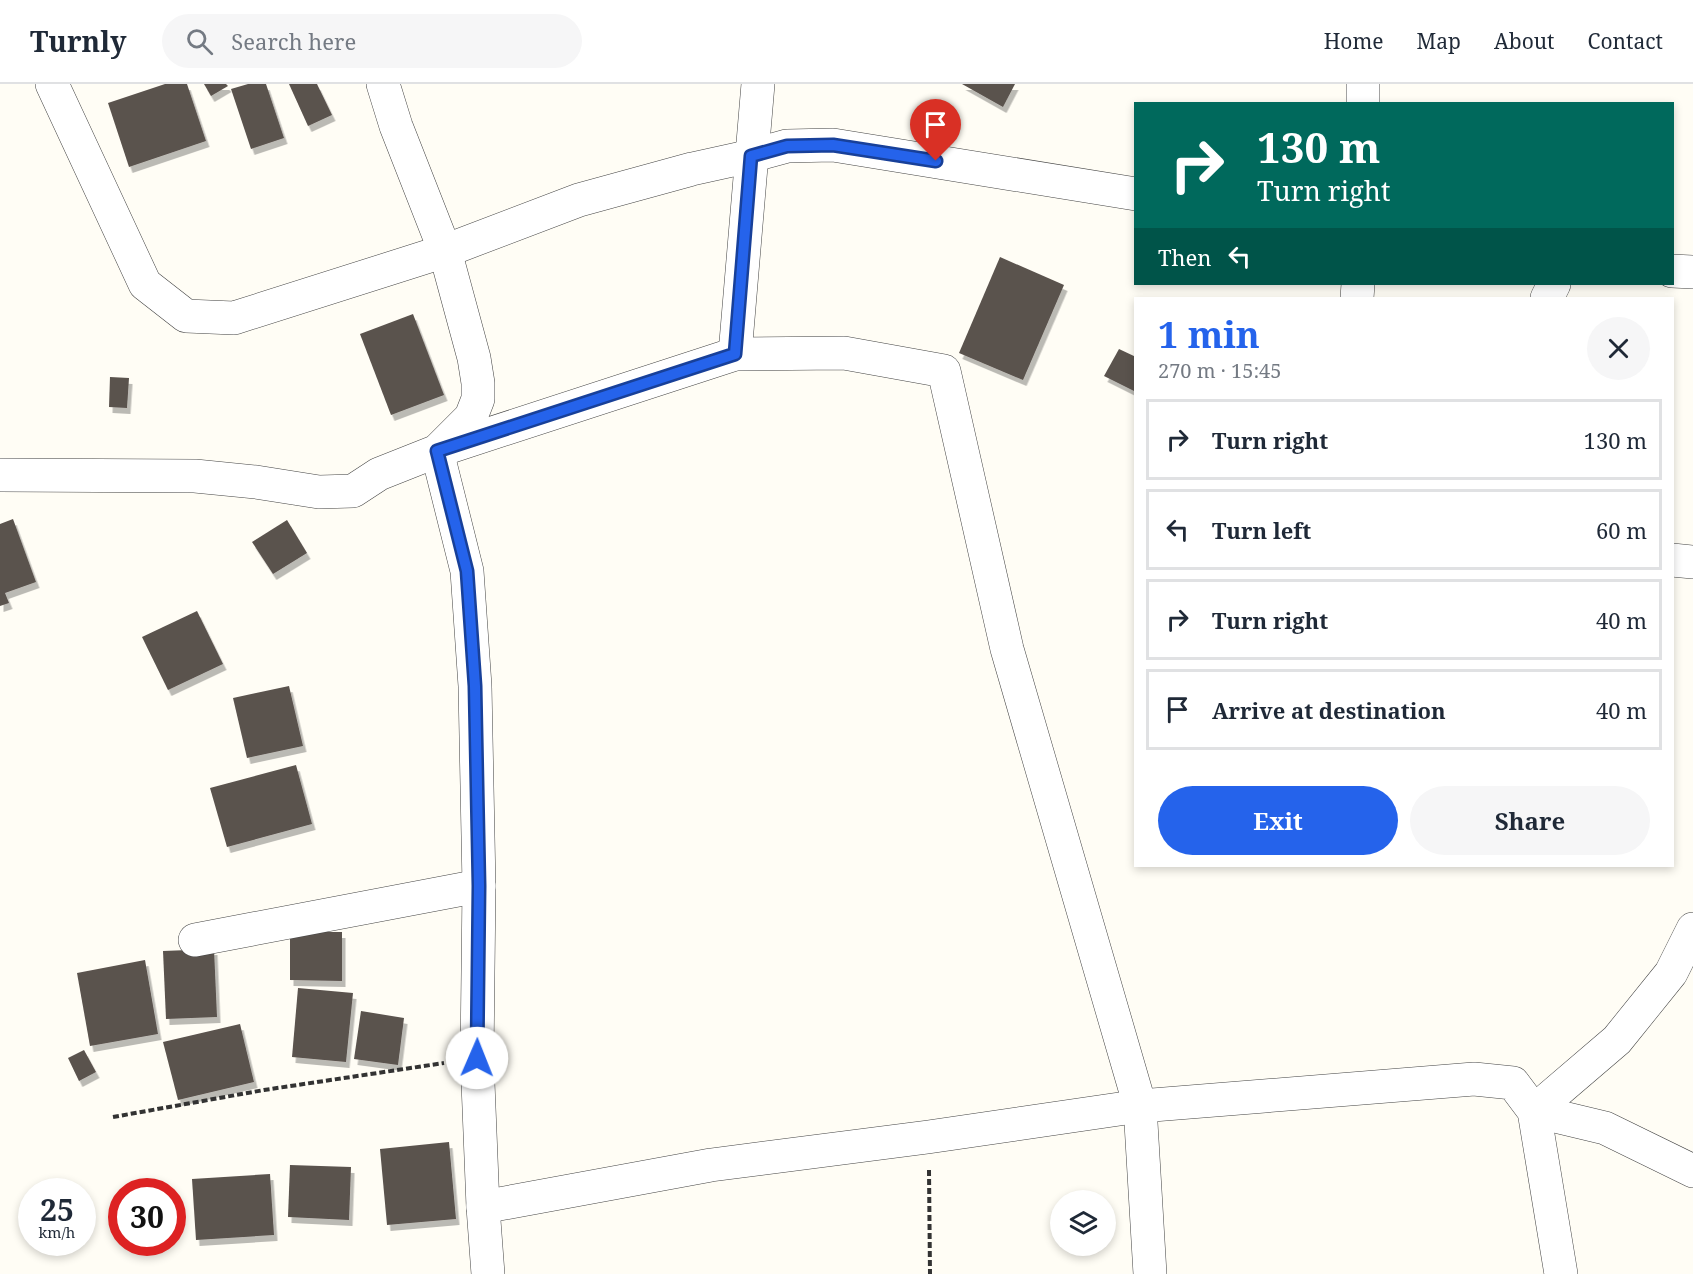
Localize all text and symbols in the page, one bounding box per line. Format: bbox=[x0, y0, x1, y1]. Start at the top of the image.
search box bbox=[162, 14, 582, 68]
text: Turnly bbox=[30, 22, 126, 60]
icon: search bbox=[183, 25, 216, 58]
text: Search here bbox=[231, 26, 356, 56]
text: Home bbox=[1324, 27, 1384, 55]
text: Map bbox=[1417, 27, 1461, 55]
text: About bbox=[1494, 27, 1555, 55]
text: Contact bbox=[1588, 27, 1663, 55]
pin bbox=[910, 99, 961, 161]
icon: arrive bbox=[919, 108, 952, 141]
text: 130 m bbox=[1257, 118, 1381, 175]
icon: right bbox=[1158, 126, 1236, 204]
text: Turn right bbox=[1257, 172, 1390, 209]
icon: left bbox=[1223, 240, 1256, 273]
text: Then bbox=[1158, 242, 1211, 272]
text: 1 min bbox=[1158, 310, 1260, 359]
button: close bbox=[1587, 317, 1650, 380]
text: 270 m · 15:45 bbox=[1158, 357, 1281, 384]
icon: right bbox=[1161, 423, 1194, 456]
text: Turn right bbox=[1212, 425, 1328, 455]
text: 130 m bbox=[1584, 425, 1647, 455]
icon: left bbox=[1161, 513, 1194, 546]
text: Turn left bbox=[1212, 515, 1311, 545]
text: 60 m bbox=[1596, 515, 1647, 545]
icon: right bbox=[1161, 603, 1194, 636]
text: Turn right bbox=[1212, 605, 1328, 635]
text: 40 m bbox=[1596, 605, 1647, 635]
icon: arrive bbox=[1161, 693, 1194, 726]
text: Arrive at destination bbox=[1212, 695, 1446, 725]
text: 40 m bbox=[1596, 695, 1647, 725]
button: Exit bbox=[1158, 786, 1398, 855]
button: Share bbox=[1410, 786, 1650, 855]
position arrow bbox=[445, 1026, 509, 1090]
speed limit sign: 30 bbox=[108, 1178, 186, 1256]
text: 25 bbox=[40, 1189, 74, 1230]
map controls bbox=[1050, 1190, 1116, 1256]
button: layers bbox=[1050, 1190, 1116, 1256]
text: km/h bbox=[39, 1222, 75, 1242]

